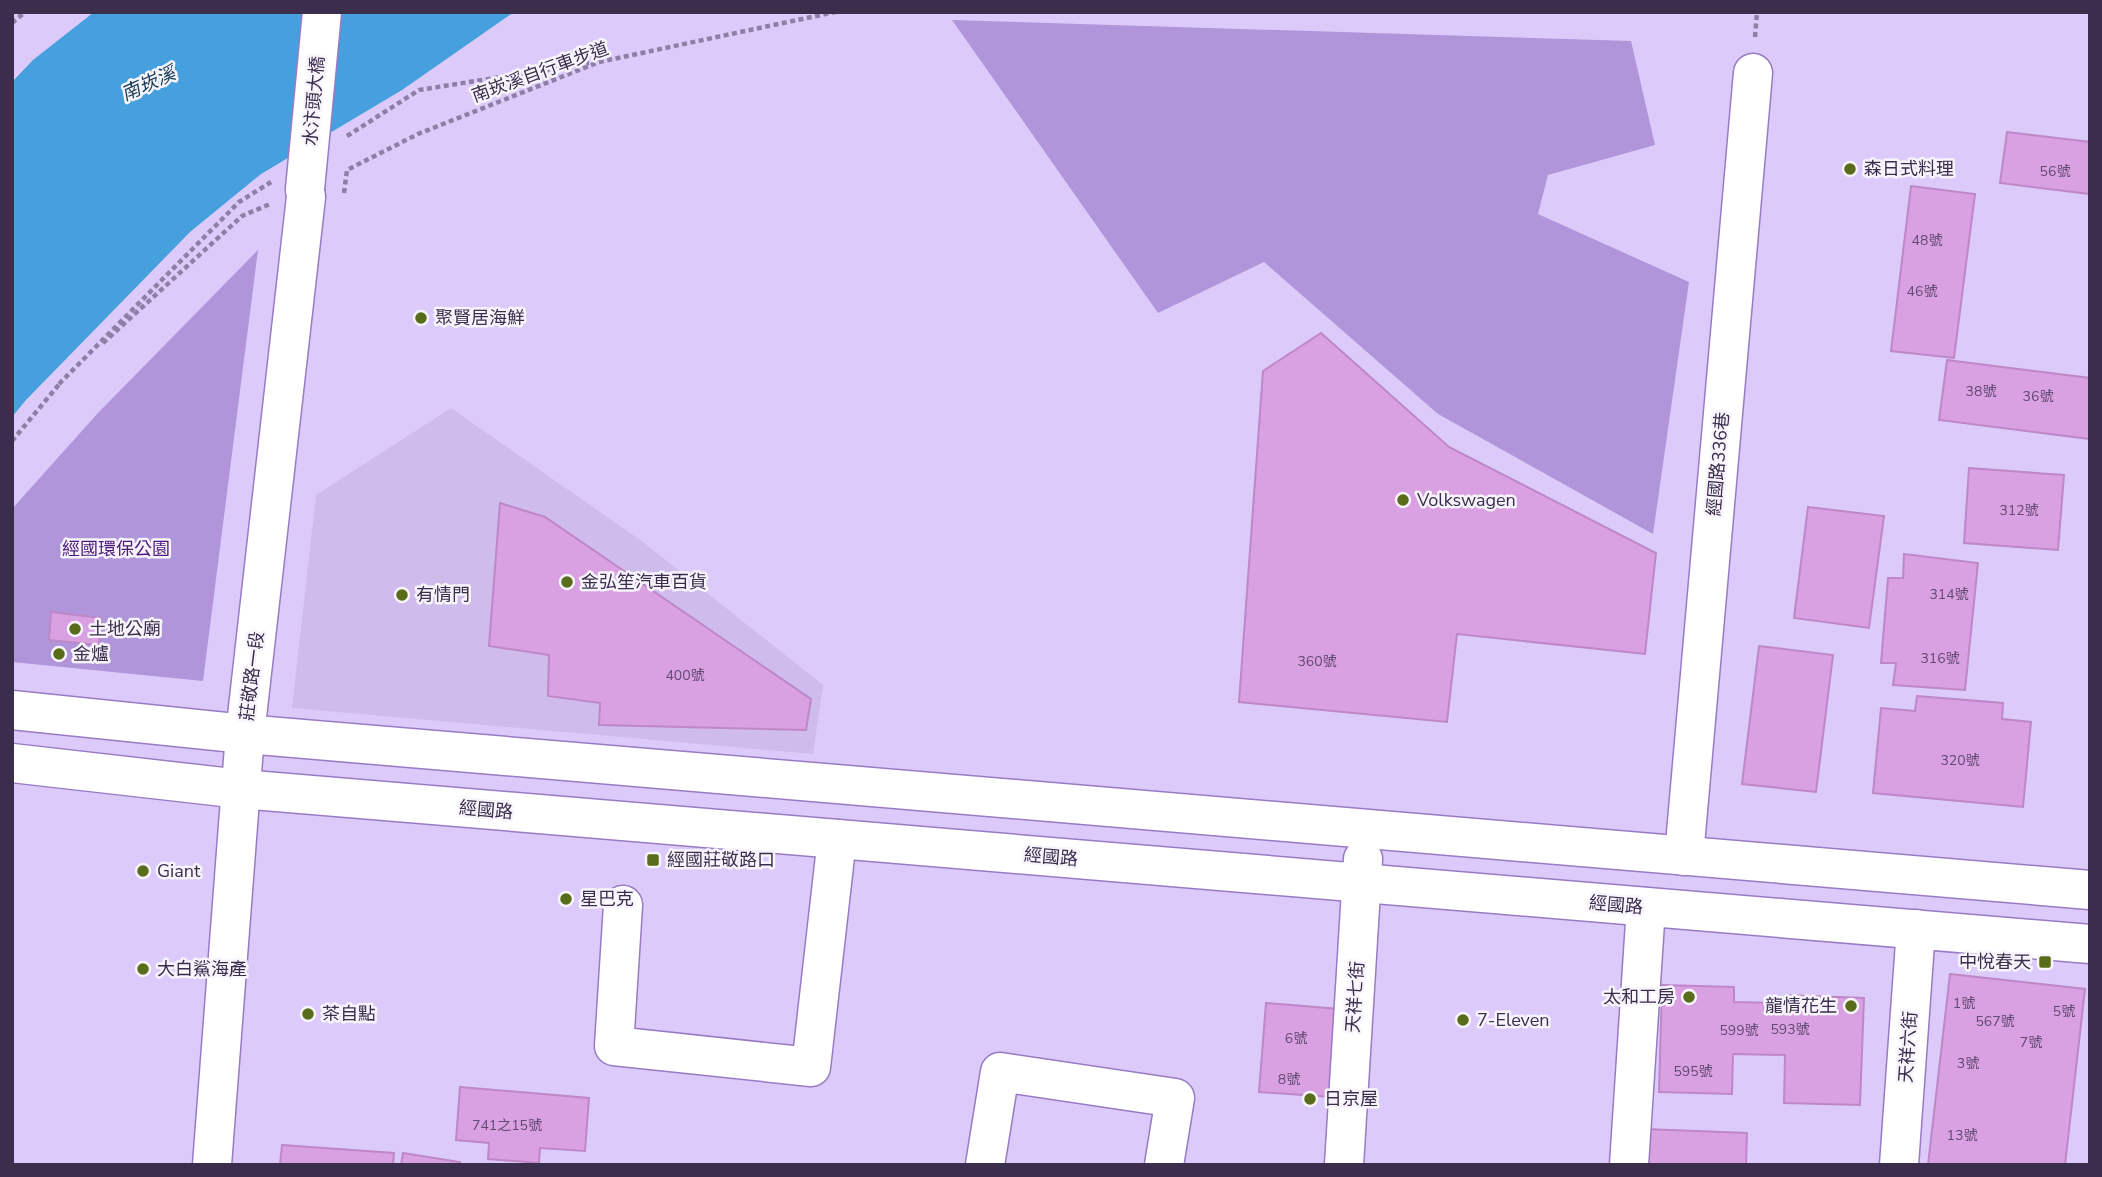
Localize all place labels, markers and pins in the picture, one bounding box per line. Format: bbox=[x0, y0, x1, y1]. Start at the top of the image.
place label: 森日式料理 bbox=[1864, 157, 1954, 181]
marker: 森日式料理 bbox=[1842, 161, 1858, 177]
place label: 聚賢居海鮮 bbox=[435, 306, 525, 330]
marker: 聚賢居海鮮 bbox=[413, 310, 429, 326]
place label: Volkswagen bbox=[1416, 488, 1516, 512]
marker: Volkswagen bbox=[1395, 492, 1411, 508]
place label: 金弘笙汽車百貨 bbox=[581, 570, 707, 594]
marker: 金弘笙汽車百貨 bbox=[559, 574, 575, 590]
place label: 有情門 bbox=[416, 583, 470, 607]
marker: 有情門 bbox=[394, 587, 410, 603]
place label: 土地公廟 bbox=[89, 617, 161, 641]
marker: 土地公廟 bbox=[67, 621, 83, 637]
place label: 金爐 bbox=[73, 642, 109, 666]
marker: 金爐 bbox=[51, 646, 67, 662]
place label: 經國莊敬路口 bbox=[667, 848, 775, 872]
marker: 經國莊敬路口 bbox=[645, 852, 661, 868]
place label: Giant bbox=[157, 859, 201, 883]
marker: Giant bbox=[135, 863, 151, 879]
place label: 星巴克 bbox=[580, 887, 634, 911]
marker: 星巴克 bbox=[558, 891, 574, 907]
place label: 中悅春天 bbox=[1959, 950, 2031, 974]
marker: 中悅春天 bbox=[2037, 954, 2053, 970]
place label: 大白鯊海產 bbox=[157, 957, 247, 981]
marker: 大白鯊海產 bbox=[135, 961, 151, 977]
place label: 太和工房 bbox=[1603, 985, 1675, 1009]
marker: 太和工房 bbox=[1681, 989, 1697, 1005]
place label: 龍情花生 bbox=[1765, 994, 1837, 1018]
marker: 龍情花生 bbox=[1843, 998, 1859, 1014]
place label: 茶自點 bbox=[322, 1002, 376, 1026]
marker: 茶自點 bbox=[300, 1006, 316, 1022]
place label: 7-Eleven bbox=[1477, 1008, 1550, 1032]
marker: 7-Eleven bbox=[1455, 1012, 1471, 1028]
place label: 日京屋 bbox=[1324, 1087, 1378, 1111]
marker: 日京屋 bbox=[1302, 1091, 1318, 1107]

